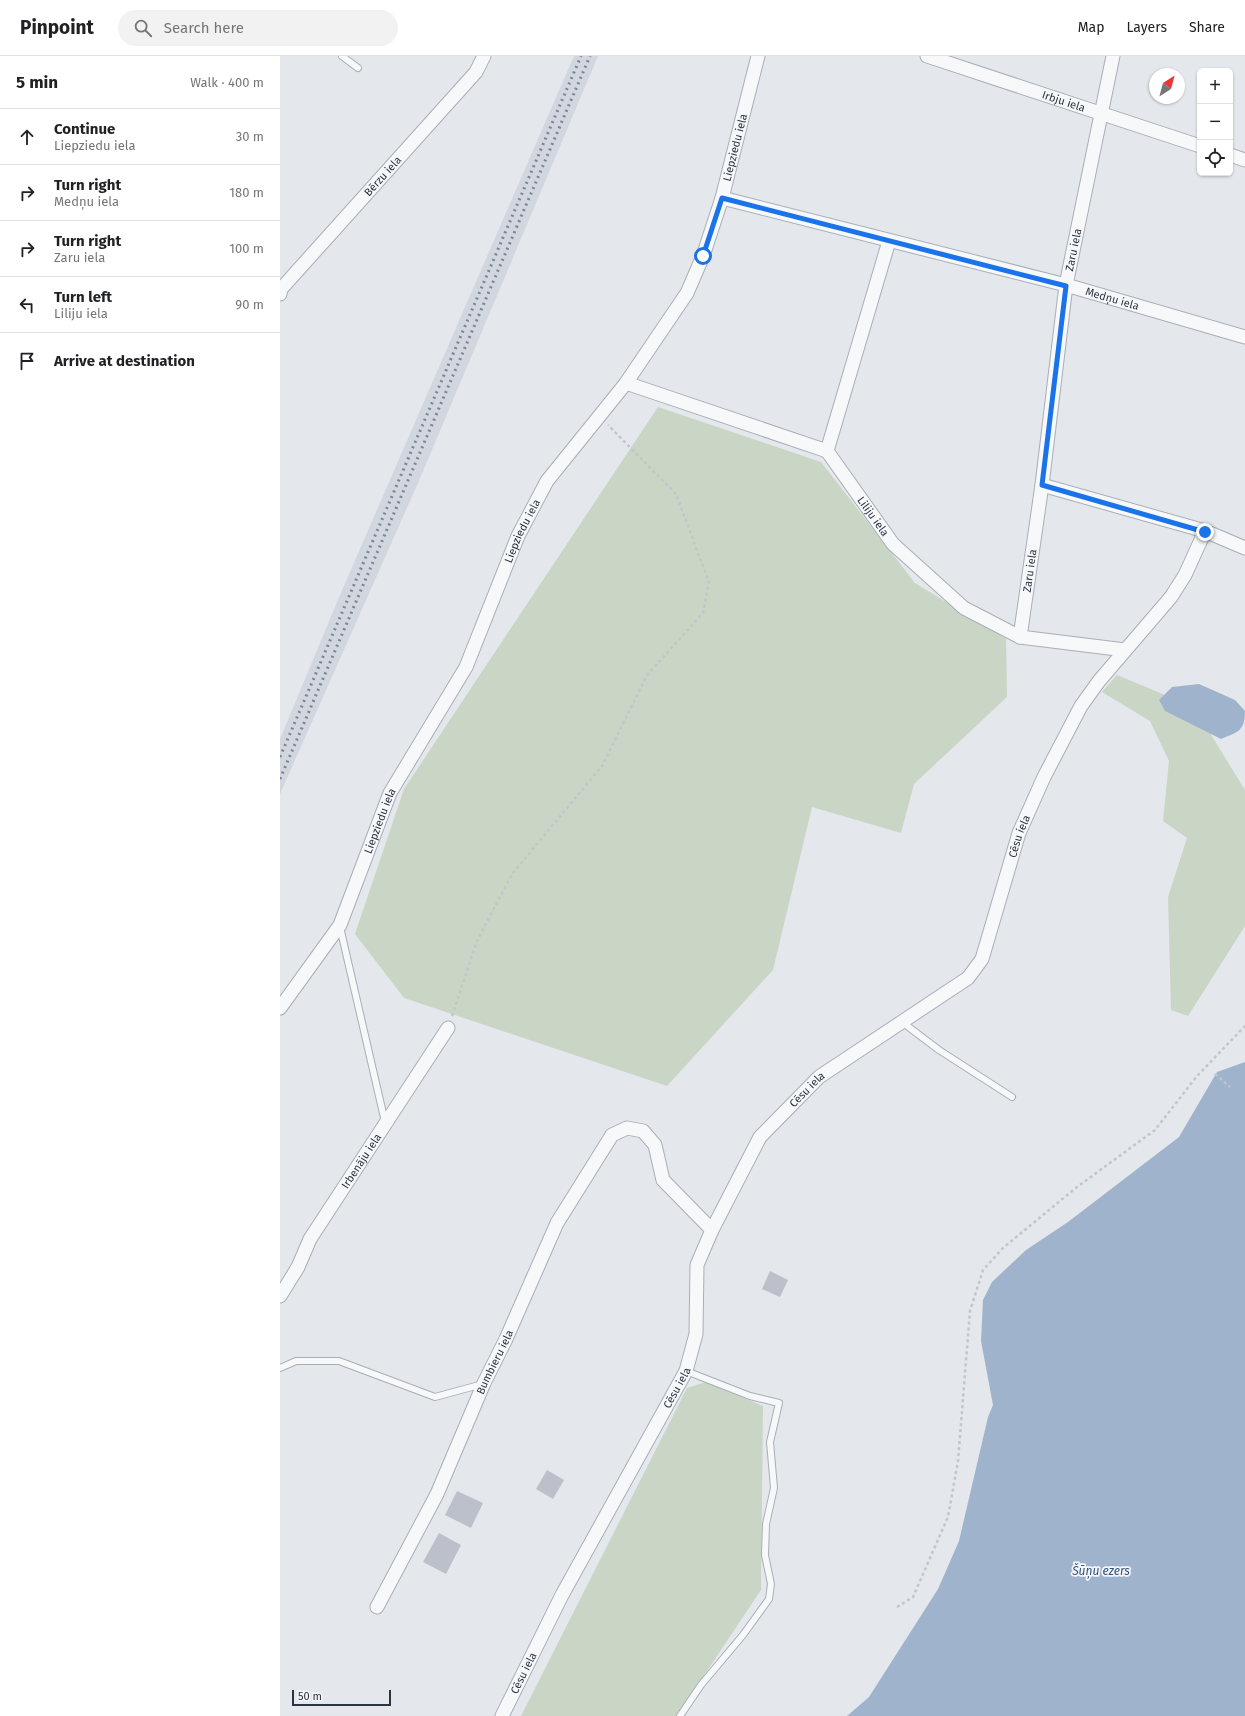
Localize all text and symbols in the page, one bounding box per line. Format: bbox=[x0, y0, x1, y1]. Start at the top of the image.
search box bbox=[118, 10, 398, 46]
text: Pinpoint bbox=[20, 16, 94, 39]
icon: search bbox=[132, 17, 154, 39]
text: Search here bbox=[164, 19, 244, 37]
text: Map bbox=[1078, 19, 1104, 36]
text: Layers bbox=[1126, 19, 1167, 36]
text: Share bbox=[1189, 19, 1225, 36]
north arrow bbox=[1149, 68, 1185, 104]
map controls bbox=[1197, 68, 1233, 176]
button: + bbox=[1197, 68, 1233, 104]
text: 5 min bbox=[16, 72, 58, 93]
text: Walk · 400 m bbox=[190, 75, 264, 90]
street label: Irbju iela bbox=[1040, 88, 1087, 115]
button: − bbox=[1197, 104, 1233, 140]
street label: Liepziedu iela bbox=[721, 112, 750, 183]
text: Continue bbox=[54, 120, 115, 138]
icon: ahead bbox=[16, 126, 38, 148]
text: 30 m bbox=[236, 129, 264, 144]
text: Liepziedu iela bbox=[54, 138, 136, 153]
button: locate bbox=[1197, 140, 1233, 176]
street label: Bērzu iela bbox=[362, 154, 404, 199]
text: Turn right bbox=[54, 176, 121, 194]
icon: right bbox=[16, 182, 38, 204]
text: 180 m bbox=[229, 185, 264, 200]
text: Medņu iela bbox=[54, 194, 119, 209]
street label: Zaru iela bbox=[1063, 227, 1084, 272]
text: Turn right bbox=[54, 232, 121, 250]
icon: right bbox=[16, 238, 38, 260]
text: 100 m bbox=[229, 241, 264, 256]
route start bbox=[694, 247, 712, 265]
text: Zaru iela bbox=[54, 250, 105, 265]
street label: Medņu iela bbox=[1084, 285, 1140, 313]
text: Turn left bbox=[54, 288, 112, 306]
icon: left bbox=[16, 294, 38, 316]
text: 90 m bbox=[235, 297, 264, 312]
text: Liliju iela bbox=[54, 306, 108, 321]
icon: arrive bbox=[16, 350, 38, 372]
text: Arrive at destination bbox=[54, 352, 195, 370]
street label: Liliju iela bbox=[854, 494, 891, 539]
street label: Liepziedu iela bbox=[502, 497, 543, 565]
route end bbox=[1196, 523, 1214, 541]
street label: Zaru iela bbox=[1021, 548, 1040, 593]
street label: Liepziedu iela bbox=[362, 786, 399, 855]
street label: Cēsu iela bbox=[1006, 813, 1033, 859]
street label: Cēsu iela bbox=[787, 1069, 827, 1110]
street label: Irbenāju iela bbox=[339, 1131, 384, 1191]
street label: Bumbieru iela bbox=[474, 1328, 516, 1396]
street label: Cēsu iela bbox=[661, 1366, 694, 1411]
water label: Šūņu ezers bbox=[1071, 1563, 1130, 1579]
street label: Cēsu iela bbox=[508, 1650, 540, 1696]
scale bar bbox=[292, 1688, 391, 1707]
text: 50 m bbox=[298, 1690, 322, 1703]

